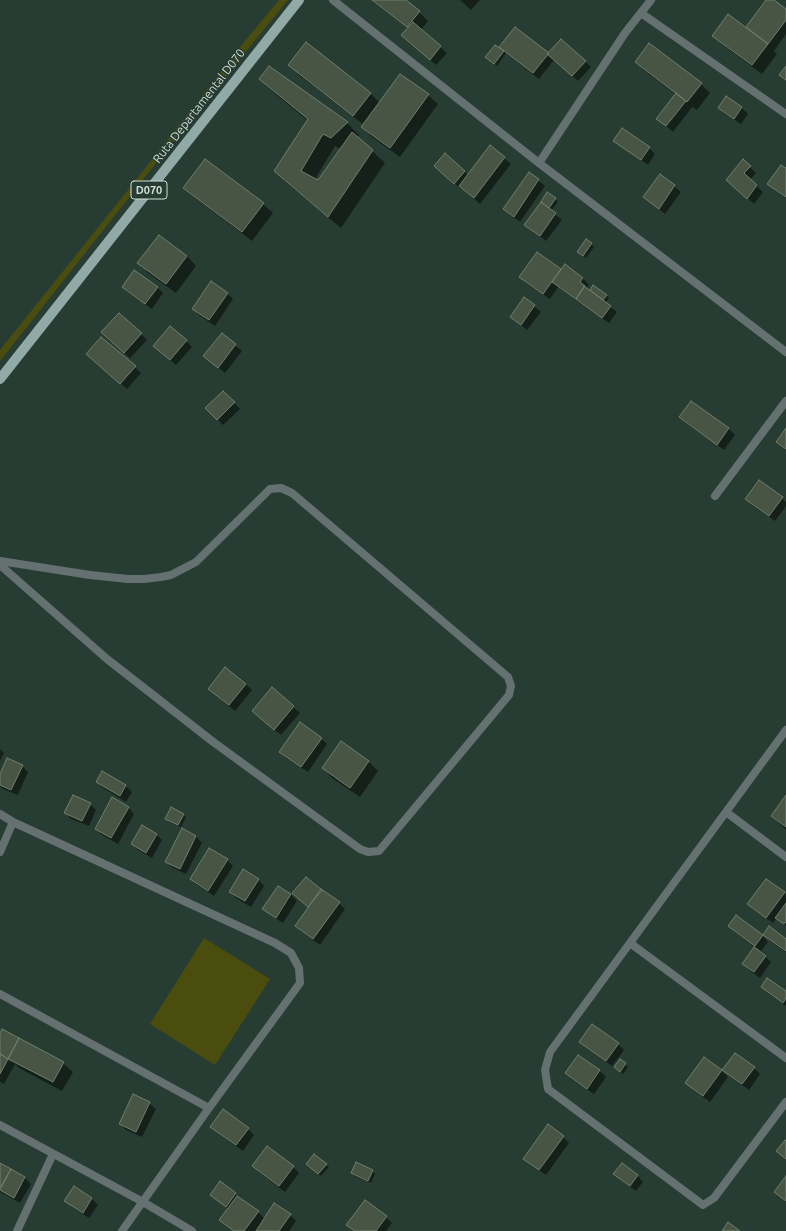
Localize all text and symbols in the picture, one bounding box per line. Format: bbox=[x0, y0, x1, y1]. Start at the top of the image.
street label: Ruta Departamental D070 bbox=[150, 46, 248, 166]
road number: D070 bbox=[131, 181, 167, 199]

